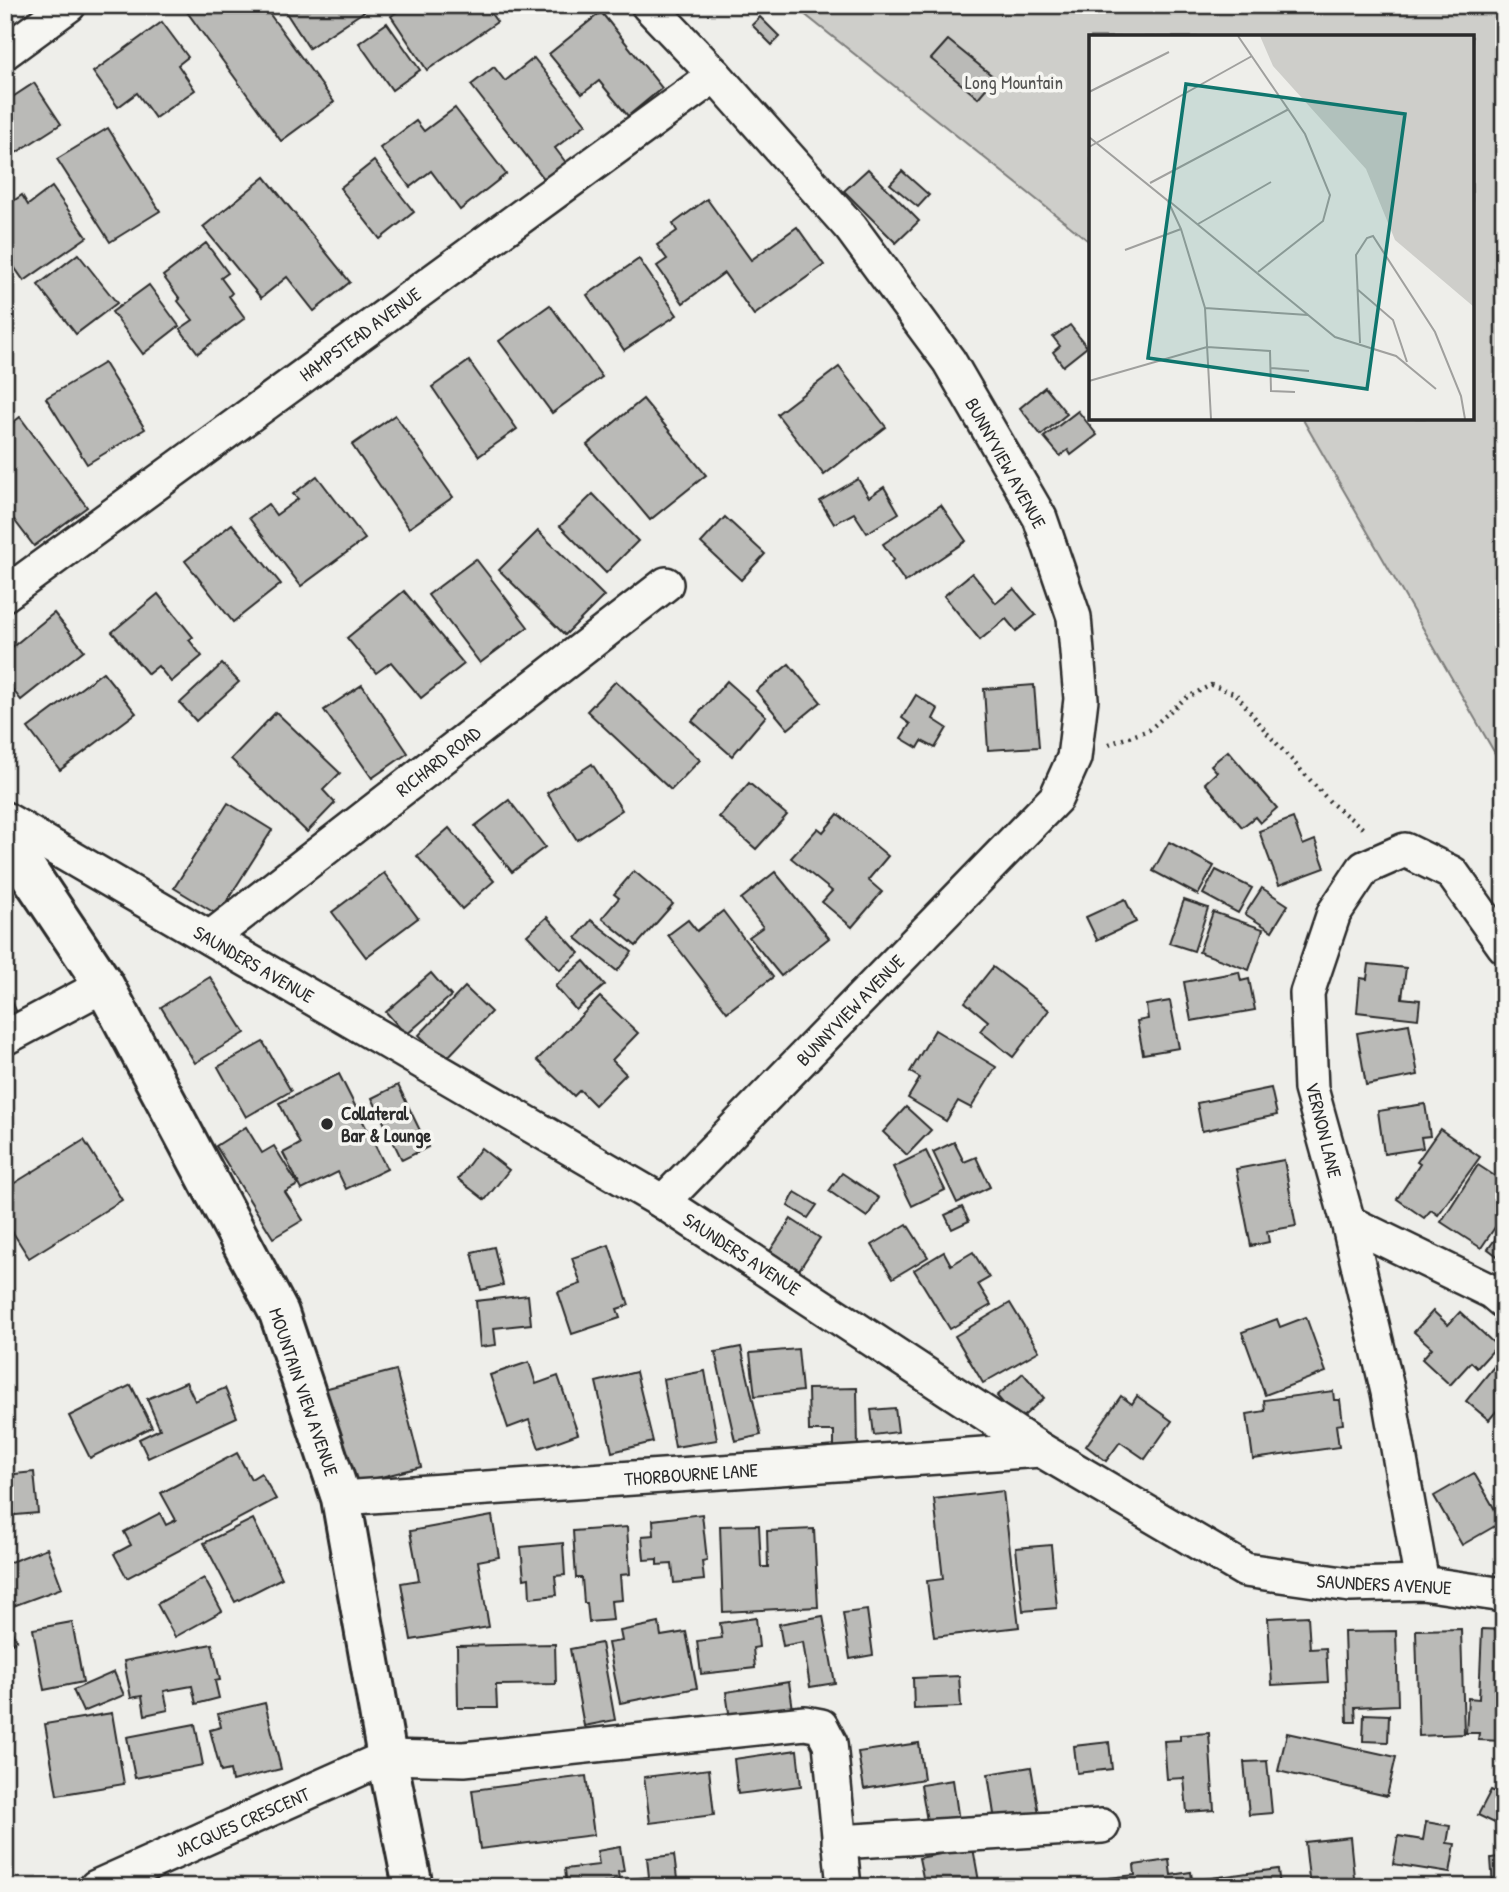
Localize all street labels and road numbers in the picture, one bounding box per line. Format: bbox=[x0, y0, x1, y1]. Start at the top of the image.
street label: HAMPSTEAD AVENUE bbox=[294, 281, 427, 387]
street label: BUNNYVIEW AVENUE bbox=[959, 393, 1053, 534]
street label: RICHARD ROAD bbox=[390, 720, 486, 802]
street label: SAUNDERS AVENUE bbox=[189, 919, 319, 1009]
street label: BUNNYVIEW AVENUE bbox=[790, 948, 910, 1071]
street label: VERNON LANE bbox=[1300, 1079, 1349, 1181]
street label: SAUNDERS AVENUE bbox=[678, 1206, 806, 1302]
street label: MOUNTAIN VIEW AVENUE bbox=[263, 1304, 345, 1480]
street label: THORBOURNE LANE bbox=[623, 1456, 759, 1492]
street label: SAUNDERS AVENUE bbox=[1316, 1567, 1453, 1601]
street label: JACQUES CRESCENT bbox=[170, 1780, 315, 1863]

